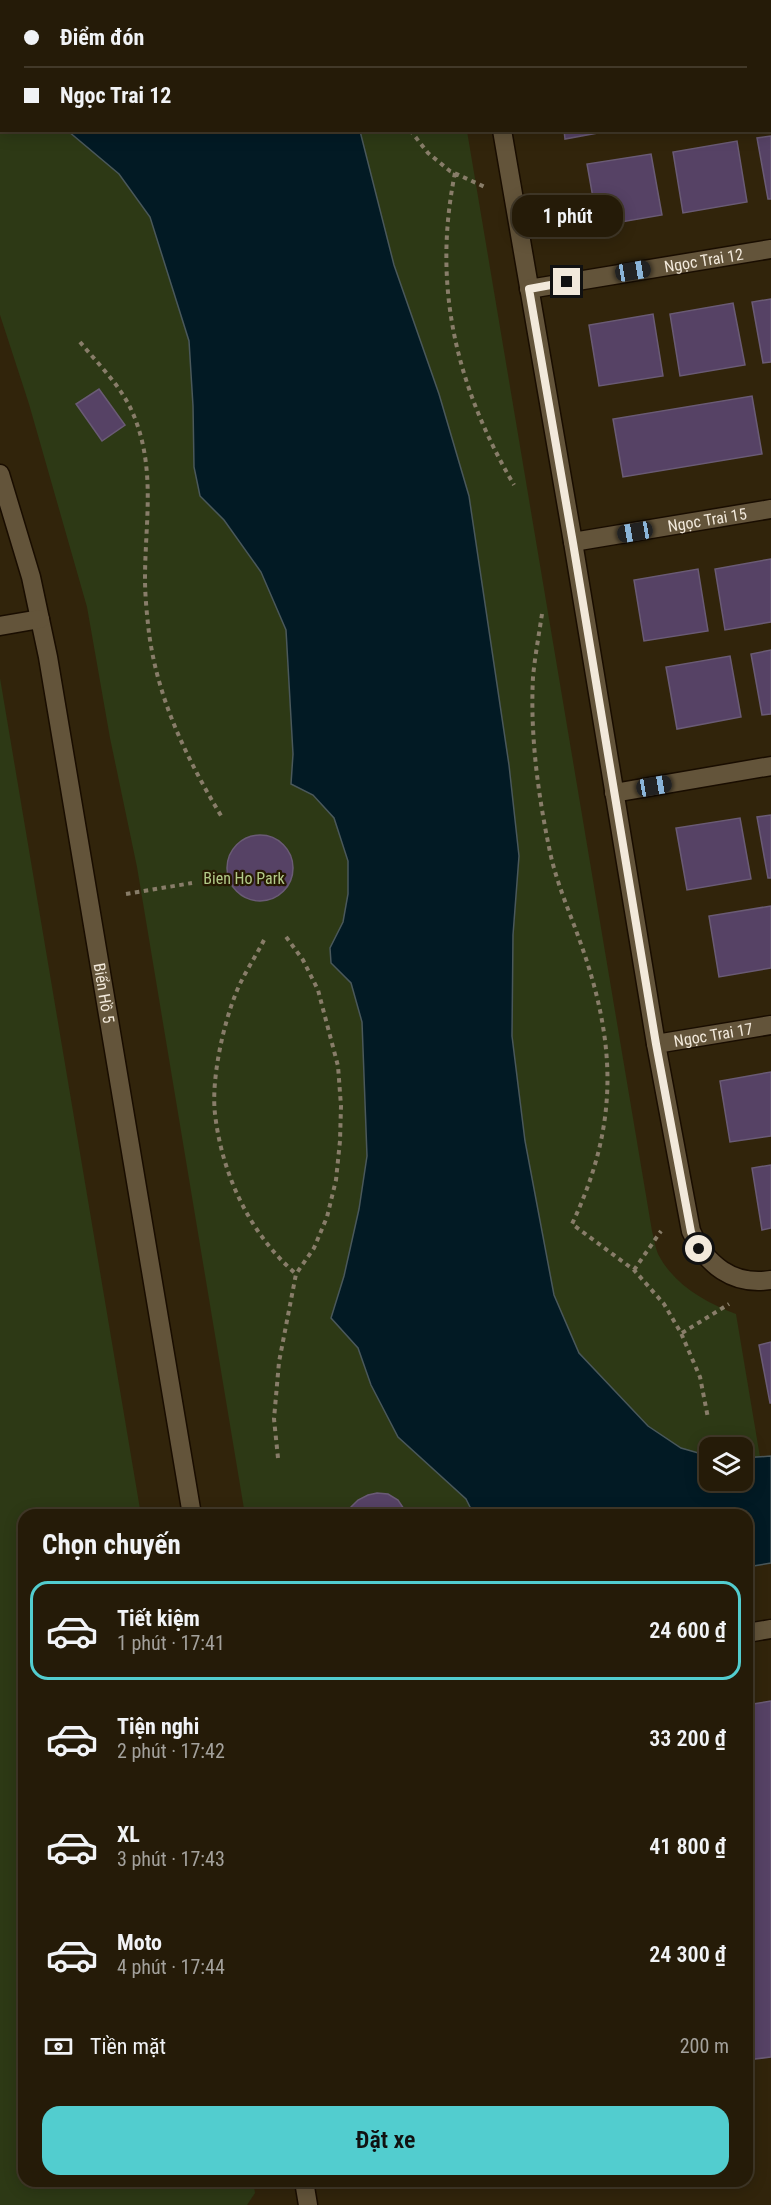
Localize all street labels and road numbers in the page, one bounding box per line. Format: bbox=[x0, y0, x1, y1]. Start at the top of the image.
street label: Ngọc Trai 12 bbox=[663, 244, 745, 276]
street label: Ngọc Trai 15 bbox=[666, 504, 748, 536]
street label: Biển Hồ 5 bbox=[90, 961, 119, 1025]
street label: Ngọc Trai 17 bbox=[672, 1019, 754, 1050]

